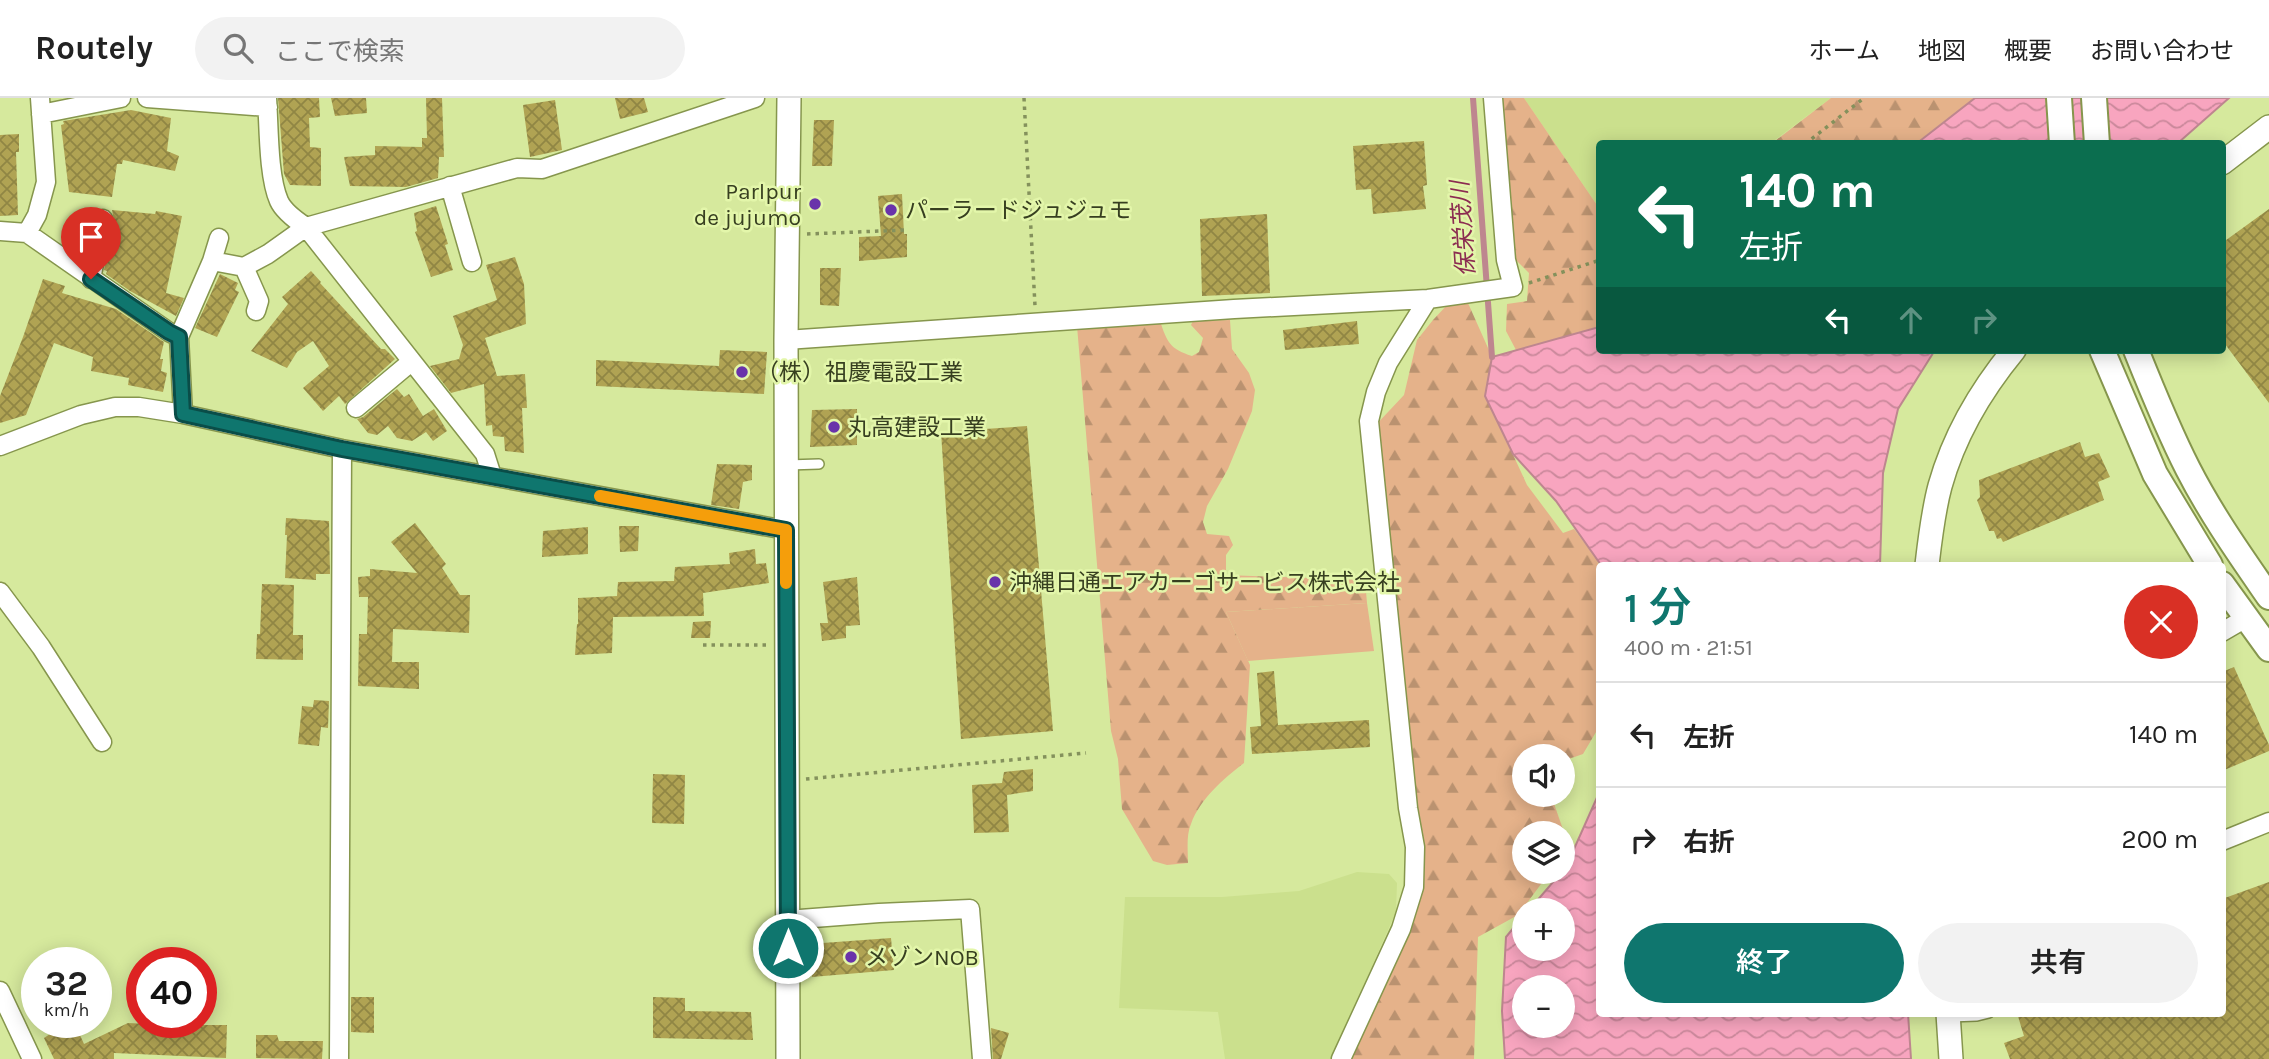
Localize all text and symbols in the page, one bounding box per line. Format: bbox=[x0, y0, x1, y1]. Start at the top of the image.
search box bbox=[195, 17, 685, 80]
text: Routely bbox=[35, 29, 153, 67]
icon: search bbox=[219, 29, 257, 67]
text: ここで検索 bbox=[275, 36, 405, 67]
text: ホーム bbox=[1809, 37, 1880, 65]
text: 地図 bbox=[1918, 37, 1966, 65]
text: 概要 bbox=[2004, 37, 2052, 65]
text: お問い合わせ bbox=[2090, 37, 2234, 65]
text: 140 m bbox=[1739, 162, 1876, 219]
icon: left bbox=[1624, 168, 1715, 259]
water label: 保栄茂川 bbox=[1445, 177, 1480, 278]
place label: Parlpur de jujumo bbox=[694, 178, 802, 231]
marker: Parlpur de jujumo bbox=[807, 196, 823, 212]
place label: パーラードジュジュモ bbox=[905, 197, 1132, 224]
marker: パーラードジュジュモ bbox=[883, 202, 899, 218]
pin bbox=[61, 207, 121, 279]
icon: arrive bbox=[72, 218, 110, 256]
text: 左折 bbox=[1739, 229, 1803, 266]
icon: left bbox=[1819, 301, 1857, 339]
icon: ahead bbox=[1892, 301, 1930, 339]
icon: right bbox=[1965, 301, 2003, 339]
place label: （株）祖慶電設工業 bbox=[756, 359, 963, 386]
marker: （株）祖慶電設工業 bbox=[734, 364, 750, 380]
place label: 丸高建設工業 bbox=[848, 414, 986, 441]
marker: 丸高建設工業 bbox=[826, 419, 842, 435]
place label: 沖縄日通エアカーゴサービス株式会社 bbox=[1009, 569, 1400, 596]
marker: 沖縄日通エアカーゴサービス株式会社 bbox=[987, 574, 1003, 590]
text: 1 分 bbox=[1624, 583, 1691, 633]
button: close bbox=[2124, 585, 2198, 659]
text: 400 m · 21:51 bbox=[1624, 634, 1753, 661]
icon: left bbox=[1624, 716, 1662, 754]
text: 140 m bbox=[2129, 719, 2198, 750]
text: 左折 bbox=[1683, 722, 1735, 753]
map controls bbox=[1512, 744, 1575, 1038]
button: sound bbox=[1512, 744, 1575, 807]
button: layers bbox=[1512, 821, 1575, 884]
icon: right bbox=[1624, 821, 1662, 859]
text: 200 m bbox=[2122, 824, 2198, 855]
text: 右折 bbox=[1683, 827, 1735, 858]
button: + bbox=[1512, 898, 1575, 961]
position arrow bbox=[751, 911, 825, 985]
button: 終了 bbox=[1624, 923, 1904, 1003]
button: 共有 bbox=[1918, 923, 2198, 1003]
place label: メゾンNOB bbox=[865, 944, 979, 971]
speed limit sign: 40 bbox=[126, 947, 217, 1038]
marker: メゾンNOB bbox=[843, 949, 859, 965]
text: 32 bbox=[45, 963, 88, 1004]
button: − bbox=[1512, 975, 1575, 1038]
text: km/h bbox=[44, 999, 89, 1021]

